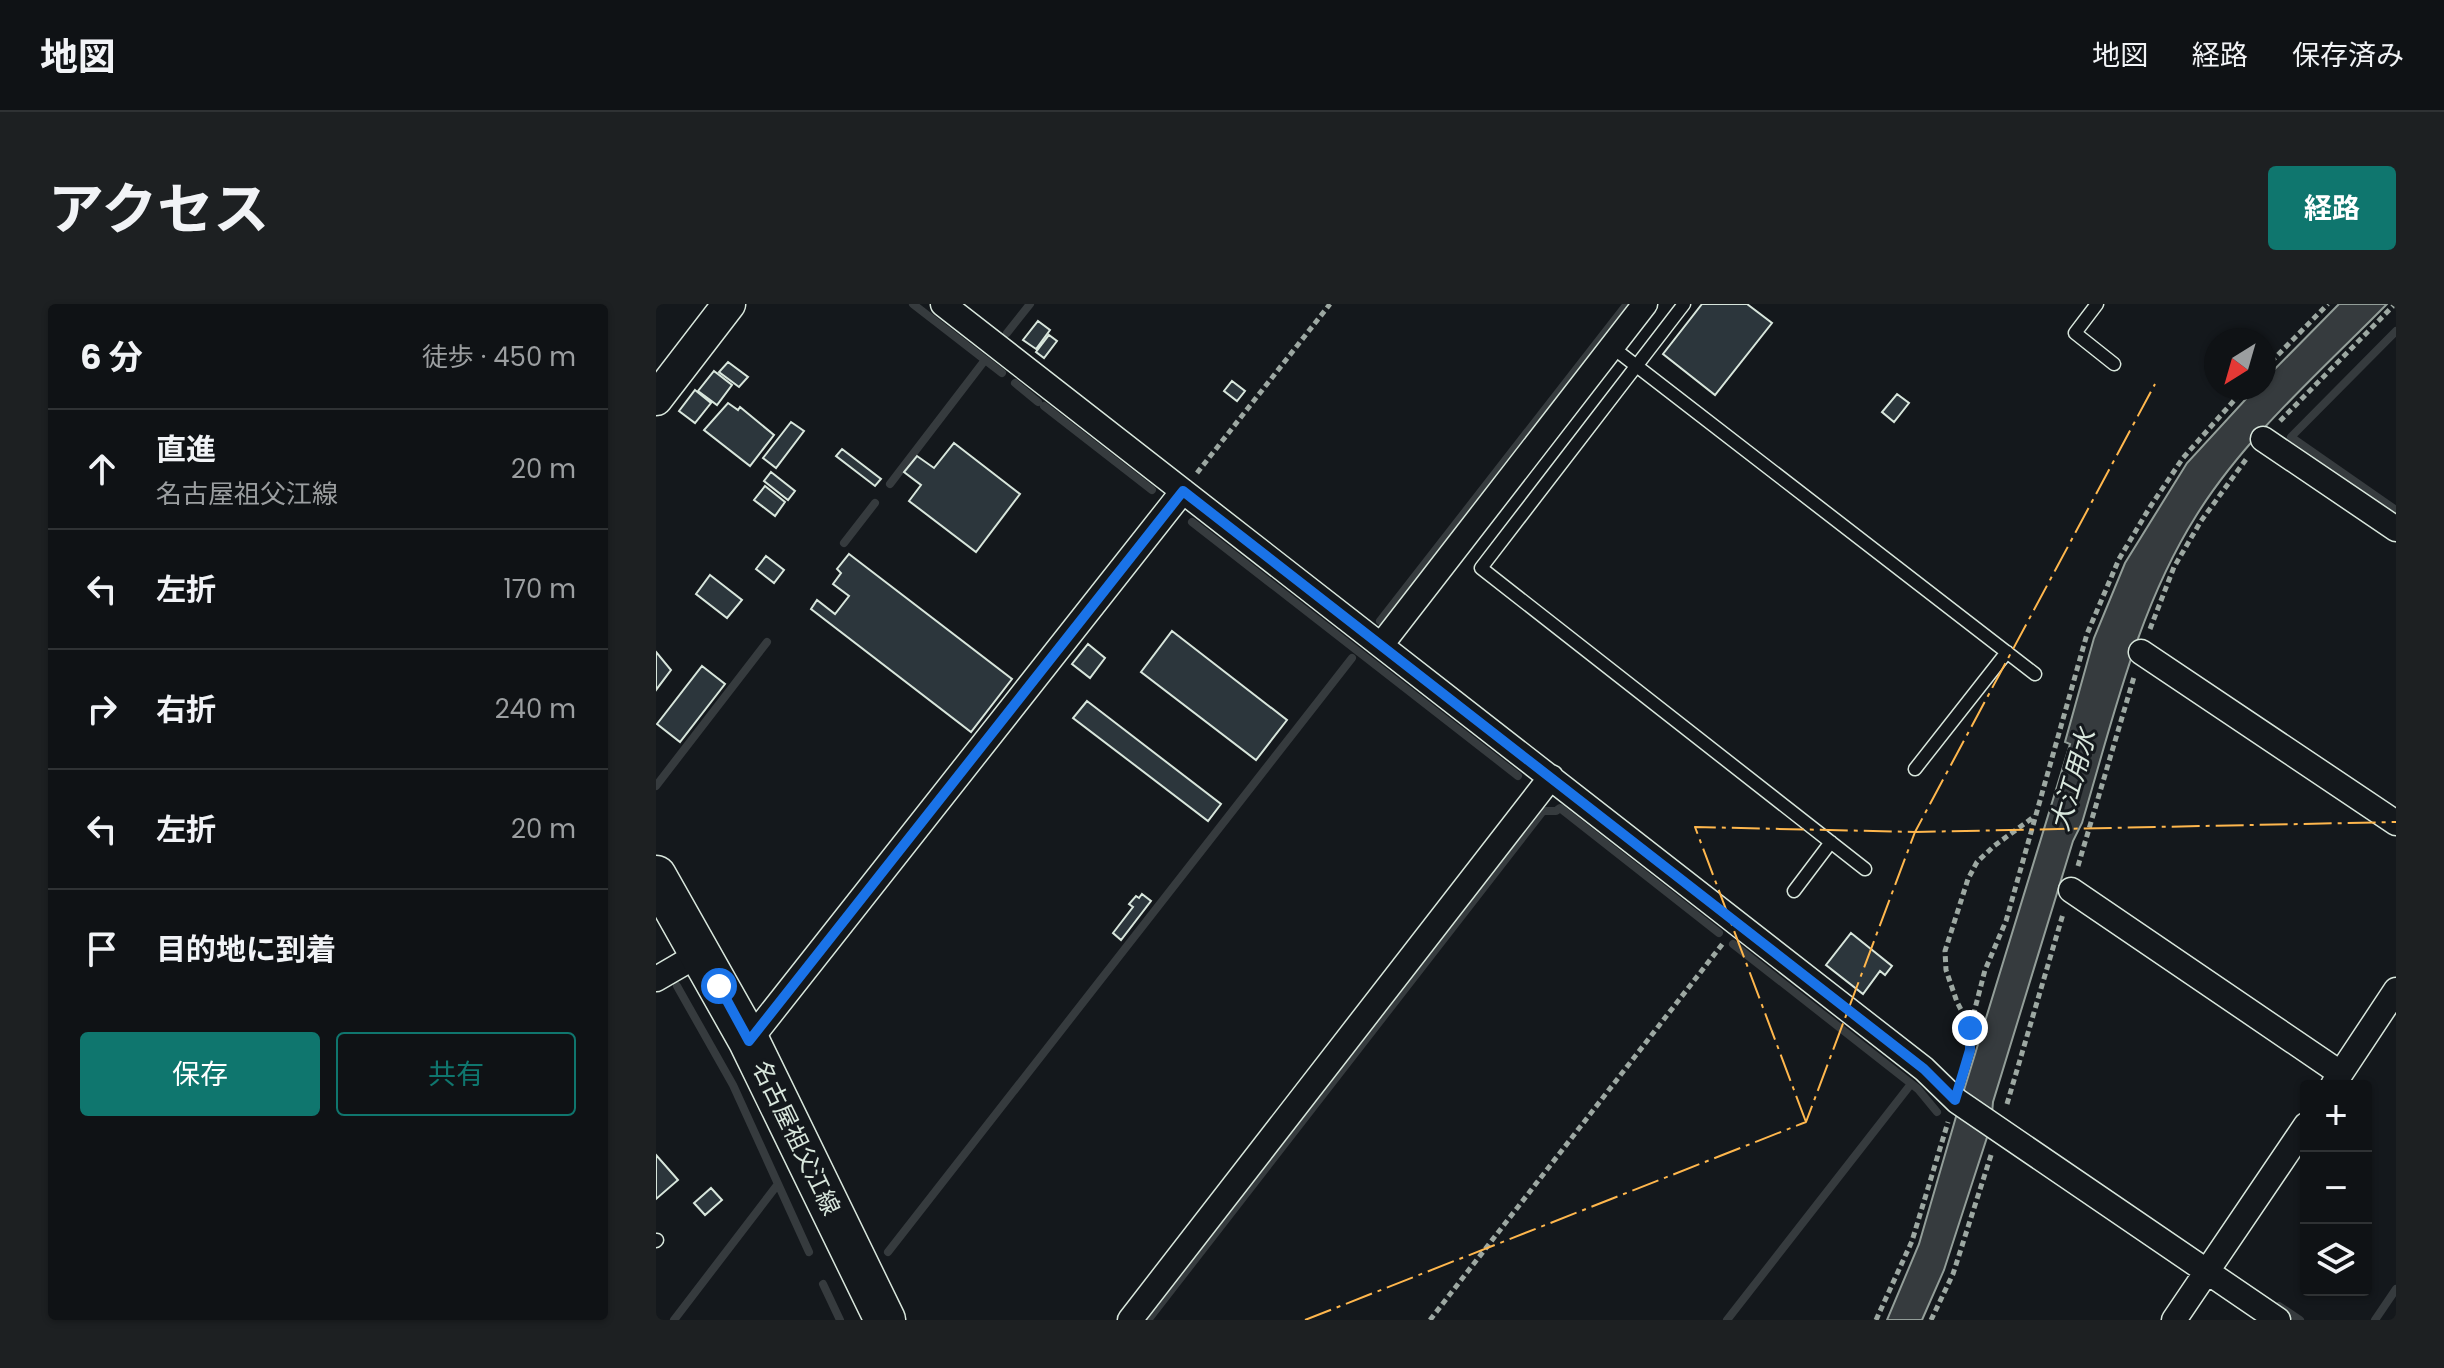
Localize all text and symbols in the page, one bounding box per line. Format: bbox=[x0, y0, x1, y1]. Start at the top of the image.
text: 地図 bbox=[40, 30, 116, 83]
text: 地図 bbox=[2092, 36, 2148, 75]
text: 経路 bbox=[2192, 36, 2248, 75]
text: 保存済み bbox=[2292, 36, 2404, 75]
button: 経路 bbox=[2268, 166, 2396, 250]
text: アクセス bbox=[48, 170, 269, 249]
north arrow bbox=[2204, 328, 2276, 400]
text: 6 分 bbox=[80, 333, 143, 381]
text: 徒歩 · 450 m bbox=[422, 339, 576, 375]
text: 直進 bbox=[156, 428, 216, 471]
icon: ahead bbox=[80, 447, 124, 491]
text: 20 m bbox=[511, 451, 576, 487]
text: 名古屋祖父江線 bbox=[156, 476, 338, 512]
icon: left bbox=[80, 567, 124, 611]
text: 左折 bbox=[156, 568, 216, 611]
text: 170 m bbox=[503, 571, 576, 607]
icon: right bbox=[80, 687, 124, 731]
text: 右折 bbox=[156, 688, 216, 731]
text: 240 m bbox=[495, 691, 576, 727]
water label: 大江用水 bbox=[2041, 722, 2105, 835]
icon: left bbox=[80, 807, 124, 851]
text: 左折 bbox=[156, 808, 216, 851]
text: 20 m bbox=[511, 811, 576, 847]
icon: arrive bbox=[80, 927, 124, 971]
text: 目的地に到着 bbox=[156, 928, 336, 971]
route start bbox=[701, 968, 737, 1004]
route end bbox=[1952, 1010, 1988, 1046]
button: 保存 bbox=[80, 1032, 320, 1116]
button: 共有 bbox=[336, 1032, 576, 1116]
street label: 名古屋祖父江線 bbox=[745, 1055, 848, 1221]
map controls bbox=[2300, 1080, 2372, 1296]
button: + bbox=[2300, 1080, 2372, 1152]
button: − bbox=[2300, 1152, 2372, 1224]
button: layers bbox=[2300, 1224, 2372, 1296]

